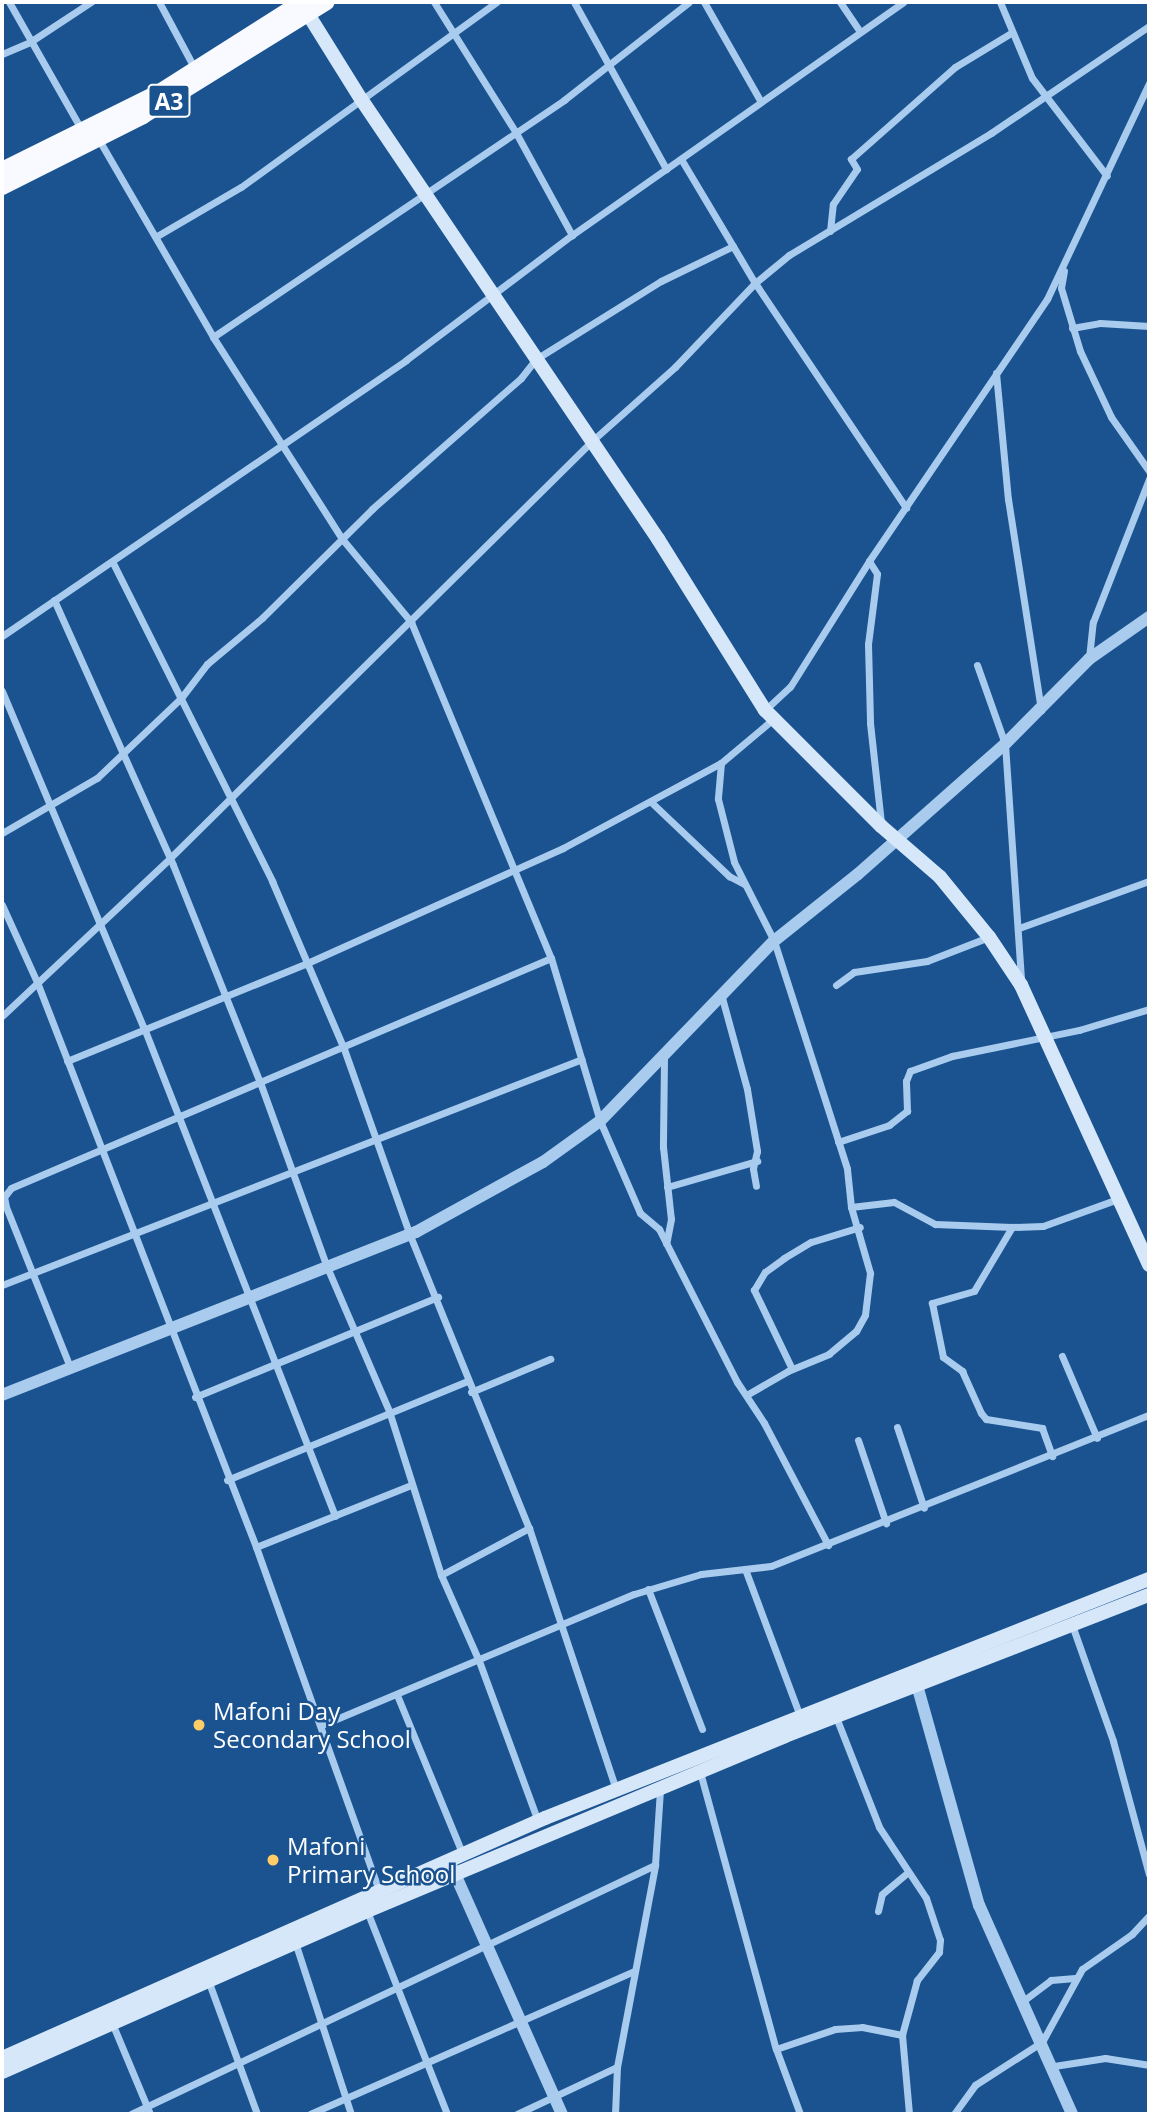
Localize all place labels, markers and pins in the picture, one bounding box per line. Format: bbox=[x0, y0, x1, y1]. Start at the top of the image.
place label: Mafoni Day Secondary School bbox=[213, 1697, 411, 1753]
marker: Mafoni Day Secondary School bbox=[191, 1717, 207, 1733]
place label: Mafoni Primary School bbox=[287, 1832, 455, 1888]
marker: Mafoni Primary School bbox=[265, 1852, 281, 1868]

